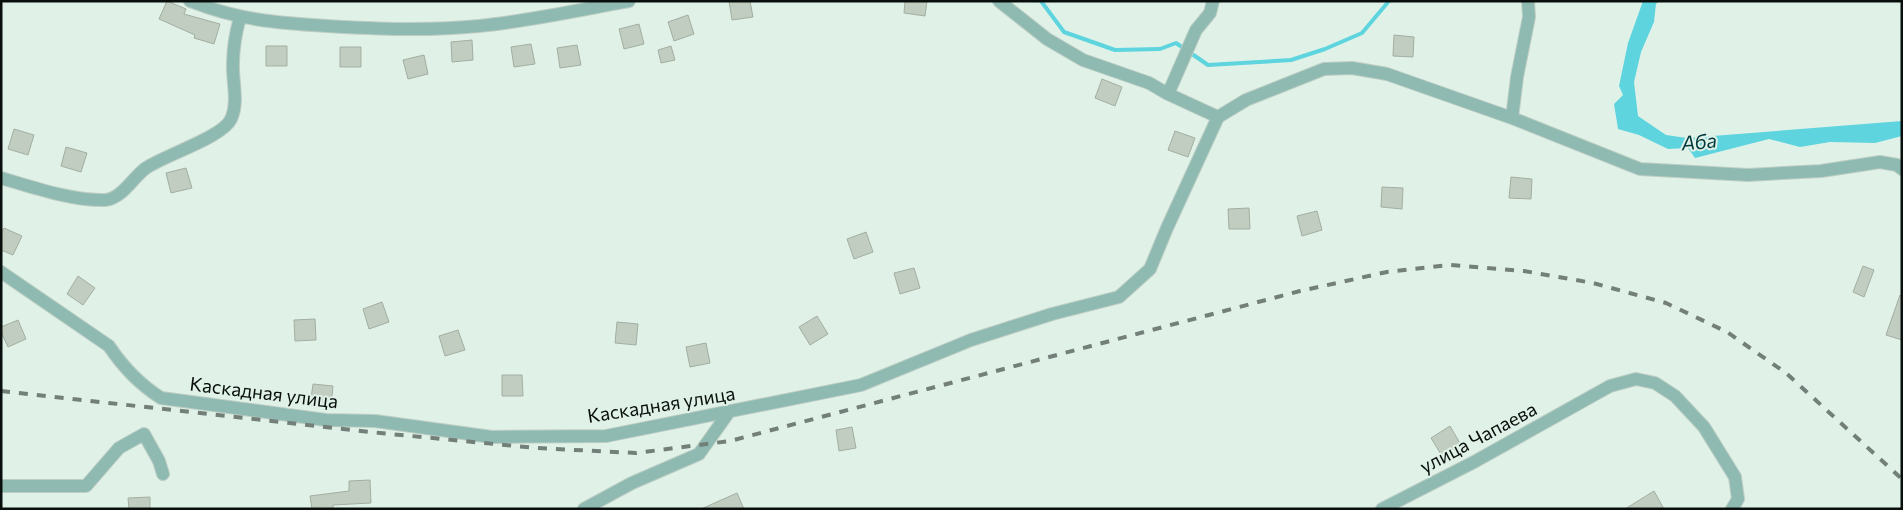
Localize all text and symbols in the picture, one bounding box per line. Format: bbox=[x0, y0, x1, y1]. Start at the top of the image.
water label: Аба bbox=[1679, 127, 1718, 155]
street label: Каскадная улица bbox=[188, 371, 340, 413]
street label: Каскадная улица bbox=[585, 381, 737, 427]
street label: улица Чапаева bbox=[1416, 397, 1540, 477]

